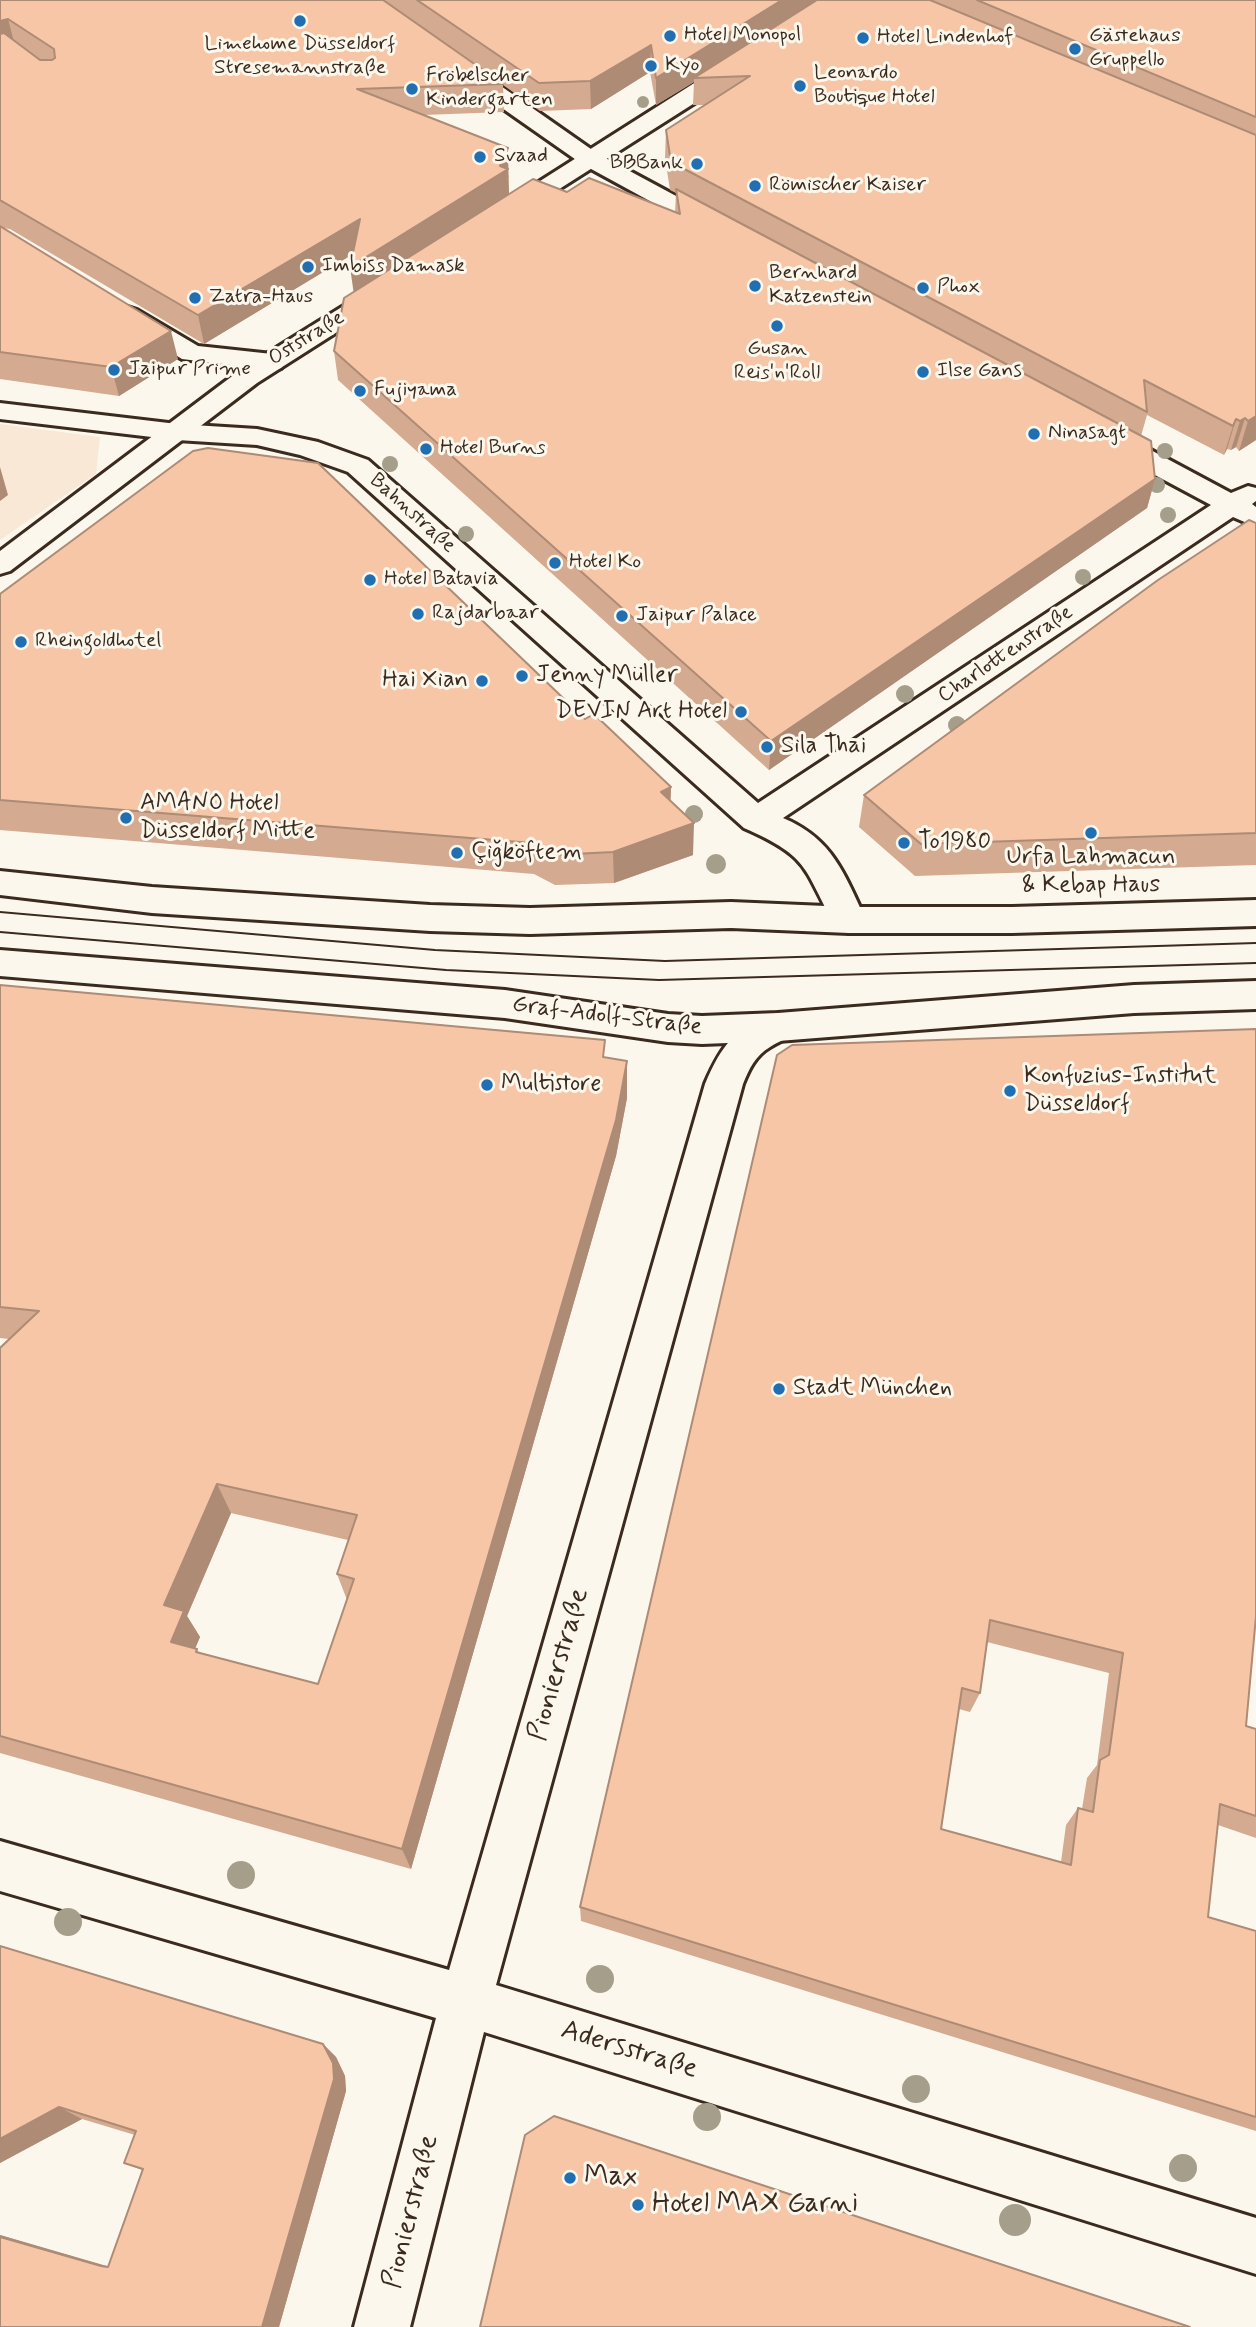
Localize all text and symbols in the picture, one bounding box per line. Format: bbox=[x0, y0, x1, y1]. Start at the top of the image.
marker: Limehome Düsseldorf Stresemannstraße bbox=[292, 13, 308, 29]
place label: Hotel Monopol bbox=[684, 23, 801, 49]
place label: Gästehaus Gruppello bbox=[1089, 24, 1181, 74]
place label: Hotel Lindenhof bbox=[877, 25, 1013, 51]
marker: Hotel Monopol bbox=[662, 28, 678, 44]
marker: Hotel Lindenhof bbox=[855, 30, 871, 46]
place label: Limehome Düsseldorf Stresemannstraße bbox=[205, 32, 395, 82]
marker: Gästehaus Gruppello bbox=[1067, 41, 1083, 57]
place label: Kyo bbox=[665, 53, 699, 79]
marker: Kyo bbox=[643, 58, 659, 74]
place label: Leonardo Boutique Hotel bbox=[814, 61, 935, 111]
place label: Fröbelscher Kindergarten bbox=[426, 64, 553, 114]
marker: Leonardo Boutique Hotel bbox=[792, 78, 808, 94]
marker: Fröbelscher Kindergarten bbox=[404, 81, 420, 97]
place label: Svaad bbox=[494, 144, 548, 170]
marker: Svaad bbox=[472, 149, 488, 165]
place label: BBBank bbox=[610, 151, 683, 177]
marker: BBBank bbox=[689, 156, 705, 172]
place label: Römischer Kaiser bbox=[769, 173, 926, 199]
marker: Römischer Kaiser bbox=[747, 178, 763, 194]
place label: Imbiss Damask bbox=[322, 254, 465, 280]
marker: Imbiss Damask bbox=[300, 259, 316, 275]
place label: Bernhard Katzenstein bbox=[769, 261, 872, 311]
place label: Phox bbox=[937, 275, 980, 301]
marker: Bernhard Katzenstein bbox=[747, 278, 763, 294]
marker: Phox bbox=[915, 280, 931, 296]
place label: Zatra-Haus bbox=[209, 285, 313, 311]
marker: Zatra-Haus bbox=[187, 290, 203, 306]
street label: Oststraße bbox=[264, 306, 350, 372]
marker: Gusan Reis'n'Roll bbox=[769, 318, 785, 334]
place label: Gusan Reis'n'Roll bbox=[734, 337, 820, 387]
place label: Jaipur Prime bbox=[128, 357, 251, 383]
place label: Ilse Gans bbox=[937, 359, 1022, 385]
marker: Jaipur Prime bbox=[106, 362, 122, 378]
marker: Ilse Gans bbox=[915, 364, 931, 380]
place label: Fujiyama bbox=[374, 378, 457, 404]
marker: Fujiyama bbox=[352, 383, 368, 399]
place label: Ninasagt bbox=[1048, 421, 1126, 447]
marker: Ninasagt bbox=[1026, 426, 1042, 442]
place label: Hotel Burns bbox=[440, 436, 546, 462]
marker: Hotel Burns bbox=[418, 441, 434, 457]
street label: Bahnstraße bbox=[364, 469, 460, 559]
place label: Hotel Ko bbox=[569, 550, 641, 576]
marker: Hotel Ko bbox=[547, 555, 563, 571]
place label: Hotel Batavia bbox=[384, 567, 499, 593]
marker: Hotel Batavia bbox=[362, 572, 378, 588]
place label: Rajdarbaar bbox=[432, 601, 539, 627]
street label: Charlottenstraße bbox=[934, 601, 1078, 709]
place label: Jaipur Palace bbox=[636, 603, 757, 629]
marker: Rajdarbaar bbox=[410, 606, 426, 622]
marker: Jaipur Palace bbox=[614, 608, 630, 624]
place label: Rheingoldhotel bbox=[35, 629, 161, 655]
marker: Rheingoldhotel bbox=[13, 634, 29, 650]
place label: Jenny Müller bbox=[536, 662, 678, 690]
place label: Hai Xian bbox=[382, 667, 468, 695]
marker: Jenny Müller bbox=[514, 668, 530, 684]
marker: Hai Xian bbox=[474, 673, 490, 689]
place label: DEVIN Art Hotel bbox=[556, 698, 727, 726]
marker: DEVIN Art Hotel bbox=[733, 704, 749, 720]
place label: Sila Thai bbox=[781, 733, 866, 761]
marker: Sila Thai bbox=[759, 739, 775, 755]
place label: AMANO Hotel Düsseldorf Mitte bbox=[140, 790, 315, 846]
marker: AMANO Hotel Düsseldorf Mitte bbox=[118, 810, 134, 826]
marker: Urfa Lahmacun & Kebap Haus bbox=[1083, 825, 1099, 841]
place label: To1980 bbox=[918, 829, 991, 857]
marker: To1980 bbox=[896, 835, 912, 851]
place label: Çiğköftem bbox=[471, 839, 582, 867]
place label: Urfa Lahmacun & Kebap Haus bbox=[1007, 844, 1175, 900]
marker: Çiğköftem bbox=[449, 845, 465, 861]
street label: Graf-Adolf-Straße bbox=[510, 991, 704, 1043]
place label: Konfuzius-Institut Düsseldorf bbox=[1024, 1063, 1216, 1119]
place label: Multistore bbox=[501, 1071, 601, 1099]
marker: Multistore bbox=[479, 1077, 495, 1093]
marker: Konfuzius-Institut Düsseldorf bbox=[1002, 1083, 1018, 1099]
place label: Stadt München bbox=[793, 1375, 952, 1403]
marker: Stadt München bbox=[771, 1381, 787, 1397]
street label: Pionierstraße bbox=[522, 1585, 598, 1745]
street label: Adersstraße bbox=[557, 2014, 701, 2088]
street label: Pionierstraße bbox=[377, 2132, 447, 2292]
place label: Max bbox=[584, 2161, 637, 2195]
marker: Max bbox=[562, 2170, 578, 2186]
place label: Hotel MAX Garni bbox=[652, 2188, 858, 2222]
marker: Hotel MAX Garni bbox=[630, 2197, 646, 2213]

